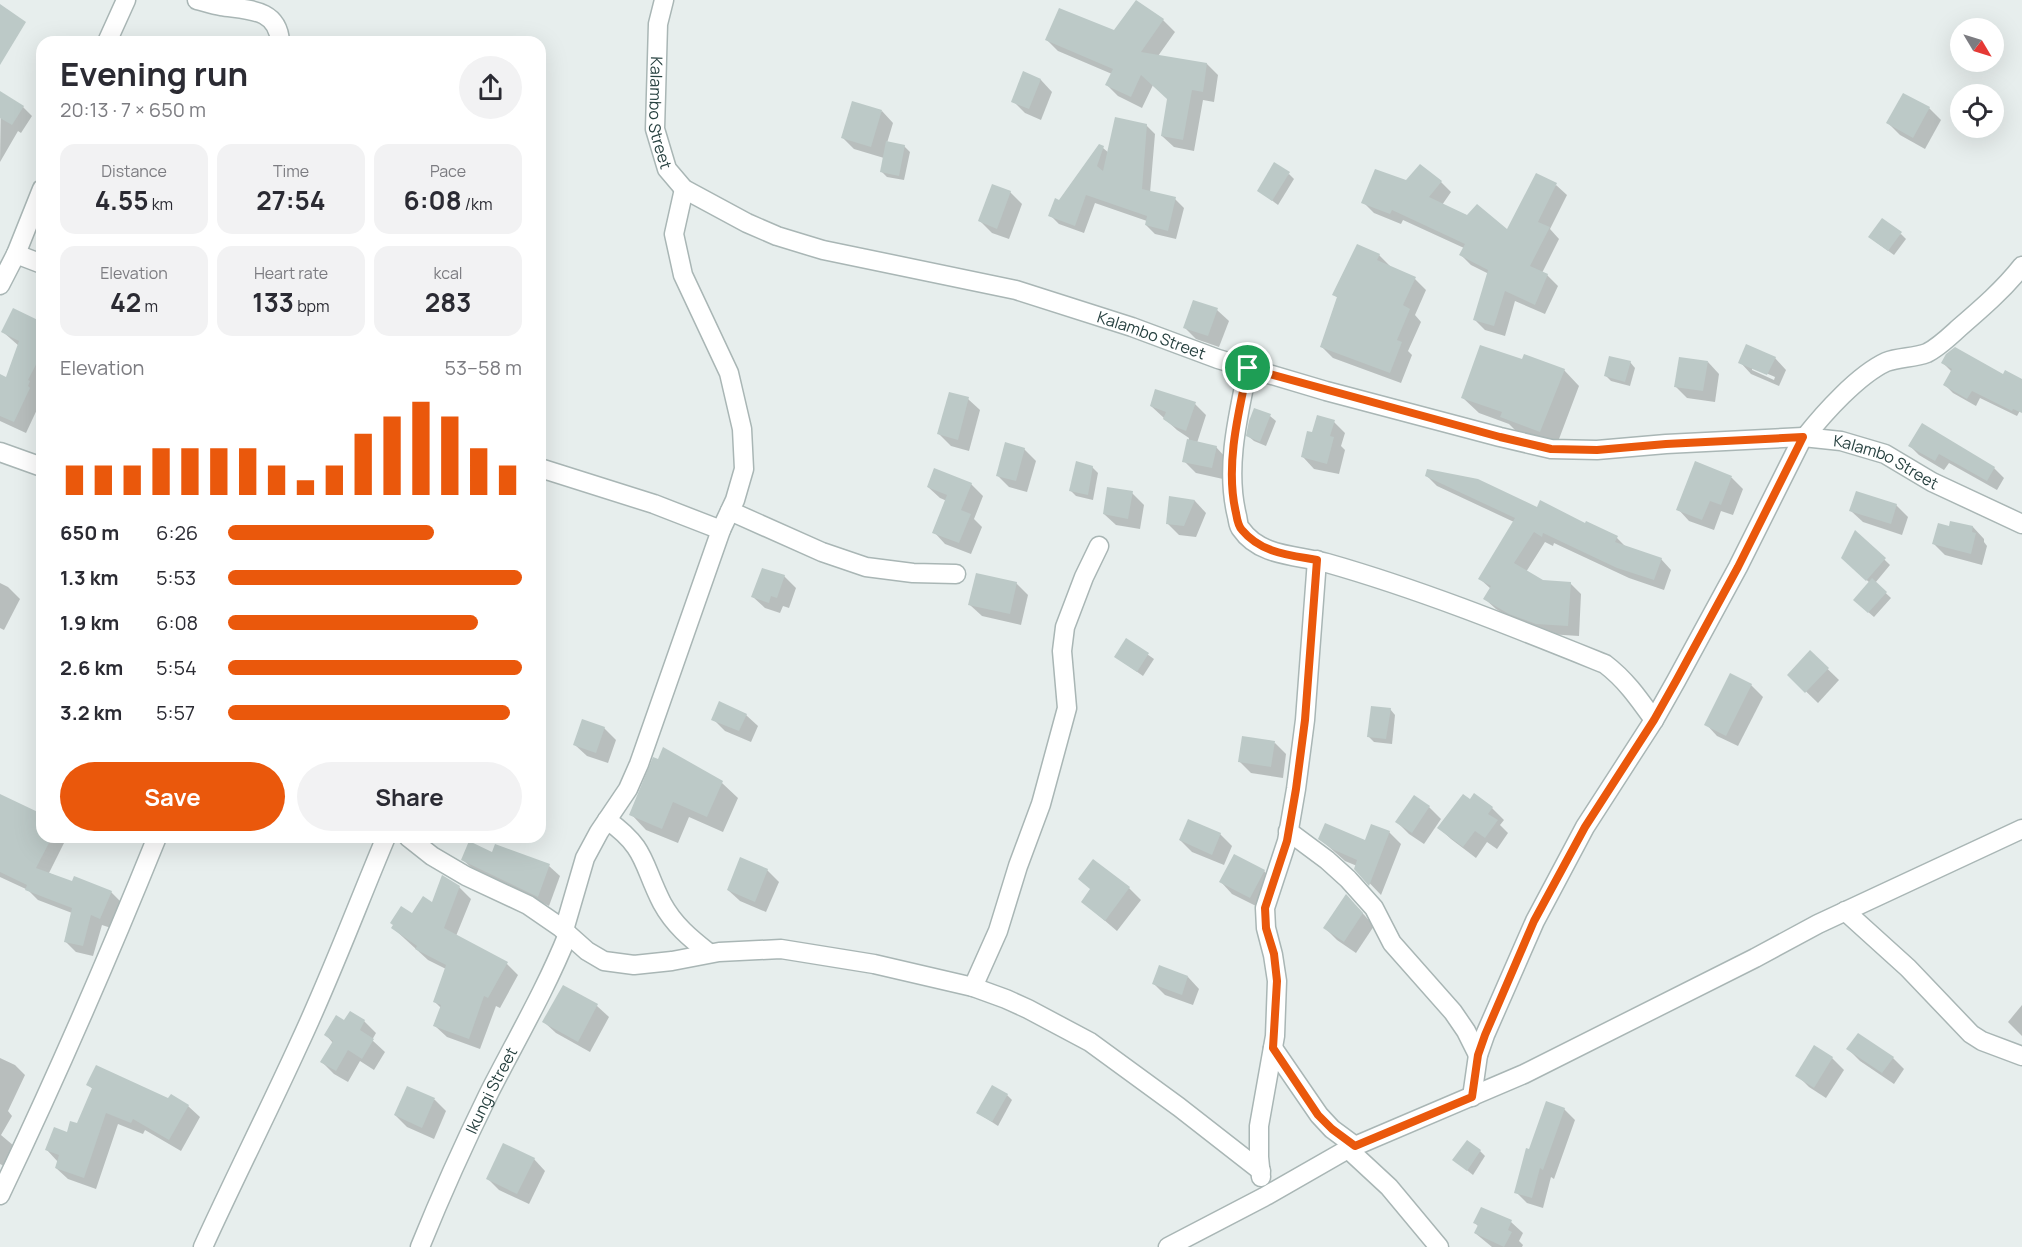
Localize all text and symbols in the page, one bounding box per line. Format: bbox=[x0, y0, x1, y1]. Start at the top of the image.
north arrow bbox=[1950, 18, 2004, 72]
map controls bbox=[1950, 18, 2004, 138]
text: Evening run bbox=[60, 51, 248, 96]
button: share bbox=[459, 56, 522, 119]
street label: Kalambo Street bbox=[644, 56, 677, 172]
button: locate bbox=[1950, 84, 2004, 138]
text: 20:13 · 7 × 650 m bbox=[60, 96, 206, 123]
text: Distance bbox=[101, 160, 167, 182]
text: Time bbox=[273, 160, 309, 182]
text: Pace bbox=[430, 160, 466, 182]
text: 4.55 bbox=[95, 182, 148, 218]
text: 27:54 bbox=[256, 182, 326, 218]
text: 6:08 bbox=[403, 182, 462, 218]
text: km bbox=[148, 193, 173, 215]
text: /km bbox=[462, 193, 493, 215]
text: Elevation bbox=[100, 262, 168, 284]
text: Heart rate bbox=[254, 262, 328, 284]
text: kcal bbox=[433, 262, 463, 284]
text: 42 bbox=[110, 284, 141, 320]
text: 133 bbox=[252, 284, 294, 320]
text: 283 bbox=[425, 284, 471, 320]
text: m bbox=[141, 295, 158, 317]
text: bpm bbox=[294, 295, 330, 317]
street label: Kalambo Street bbox=[1094, 306, 1209, 364]
pin bbox=[1222, 342, 1273, 393]
icon: arrive bbox=[1231, 351, 1264, 384]
text: Elevation bbox=[60, 354, 144, 381]
text: 53–58 m bbox=[444, 354, 522, 381]
street label: Kalambo Street bbox=[1833, 429, 1942, 494]
text: 650 m bbox=[60, 519, 119, 546]
text: 6:26 bbox=[156, 519, 198, 546]
text: 1.3 km bbox=[60, 564, 118, 591]
text: 5:53 bbox=[156, 564, 196, 591]
text: 1.9 km bbox=[60, 609, 119, 636]
text: 6:08 bbox=[156, 609, 198, 636]
text: 2.6 km bbox=[60, 654, 123, 681]
text: 5:54 bbox=[156, 654, 197, 681]
text: 3.2 km bbox=[60, 699, 122, 726]
text: 5:57 bbox=[156, 699, 195, 726]
button: Save bbox=[60, 762, 285, 831]
button: Share bbox=[297, 762, 522, 831]
street label: Ikungi Street bbox=[460, 1043, 522, 1137]

